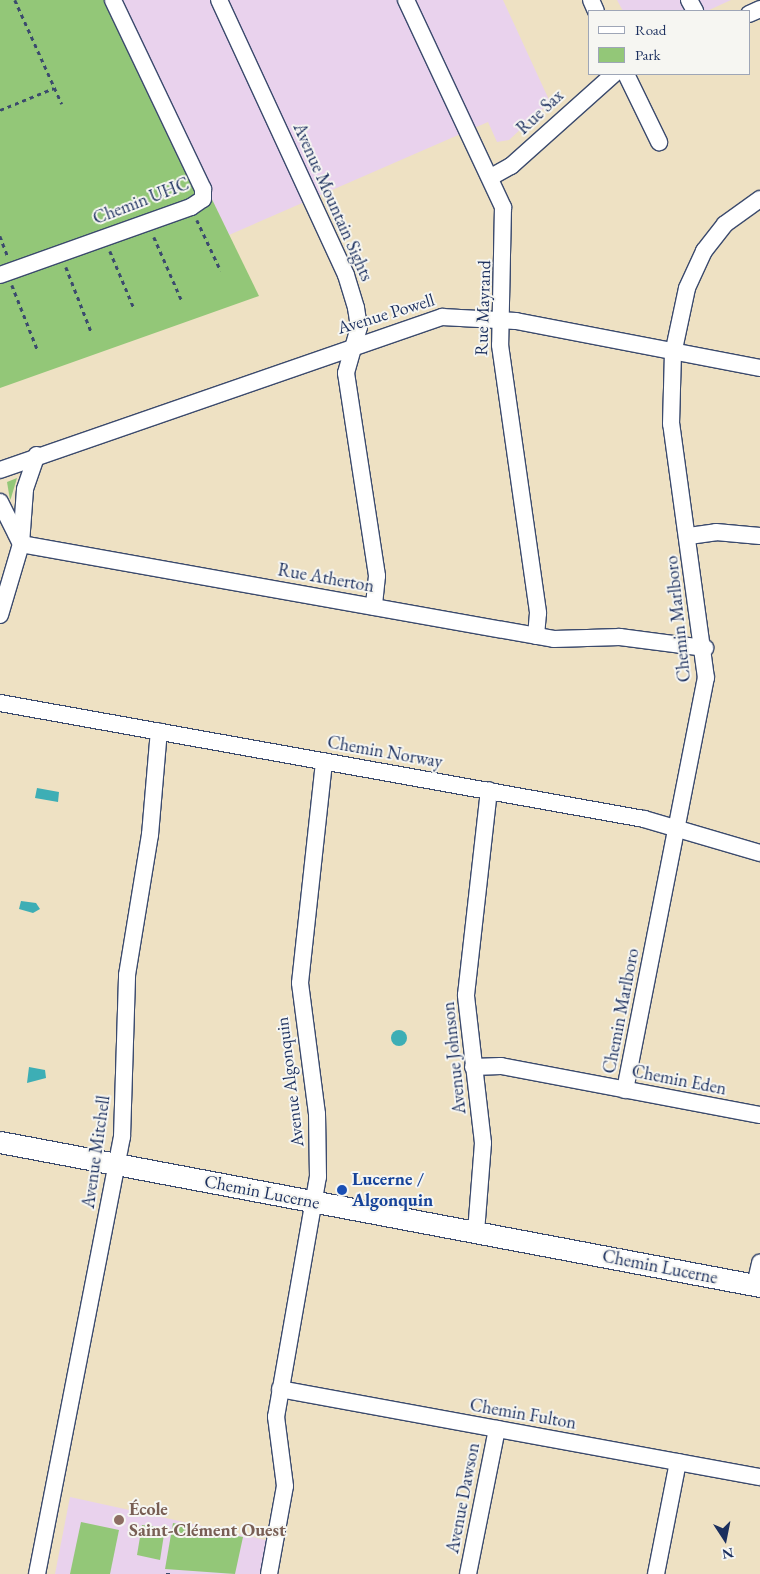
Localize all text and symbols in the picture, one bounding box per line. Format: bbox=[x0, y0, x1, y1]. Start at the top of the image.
legend bbox=[588, 10, 750, 75]
text: Road bbox=[635, 20, 666, 39]
text: Park bbox=[635, 45, 661, 64]
street label: Rue Sax bbox=[512, 85, 568, 139]
street label: Avenue Mountain Sights bbox=[288, 120, 378, 284]
street label: Chemin UHC bbox=[90, 173, 192, 229]
street label: Rue Mayrand bbox=[471, 260, 495, 356]
street label: Avenue Powell bbox=[335, 289, 437, 339]
street label: Chemin Marlboro bbox=[661, 555, 695, 683]
street label: Rue Atherton bbox=[276, 559, 376, 597]
street label: Chemin Norway bbox=[326, 731, 444, 773]
street label: Chemin Marlboro bbox=[598, 947, 644, 1075]
street label: Avenue Johnson bbox=[437, 1001, 471, 1115]
street label: Avenue Algonquin bbox=[271, 1016, 309, 1148]
street label: Chemin Eden bbox=[630, 1060, 728, 1100]
street label: Avenue Mitchell bbox=[77, 1094, 115, 1210]
place label: Lucerne / Algonquin bbox=[352, 1169, 433, 1212]
street label: Chemin Lucerne bbox=[202, 1170, 322, 1214]
marker: Lucerne / Algonquin bbox=[336, 1184, 348, 1196]
street label: Chemin Lucerne bbox=[600, 1245, 720, 1289]
street label: Chemin Fulton bbox=[468, 1394, 578, 1434]
street label: Avenue Dawson bbox=[442, 1441, 484, 1555]
place label: École Saint-Clément Ouest bbox=[129, 1499, 286, 1542]
marker: École Saint-Clément Ouest bbox=[113, 1514, 125, 1526]
north arrow bbox=[700, 1514, 750, 1564]
text: N bbox=[721, 1544, 735, 1564]

